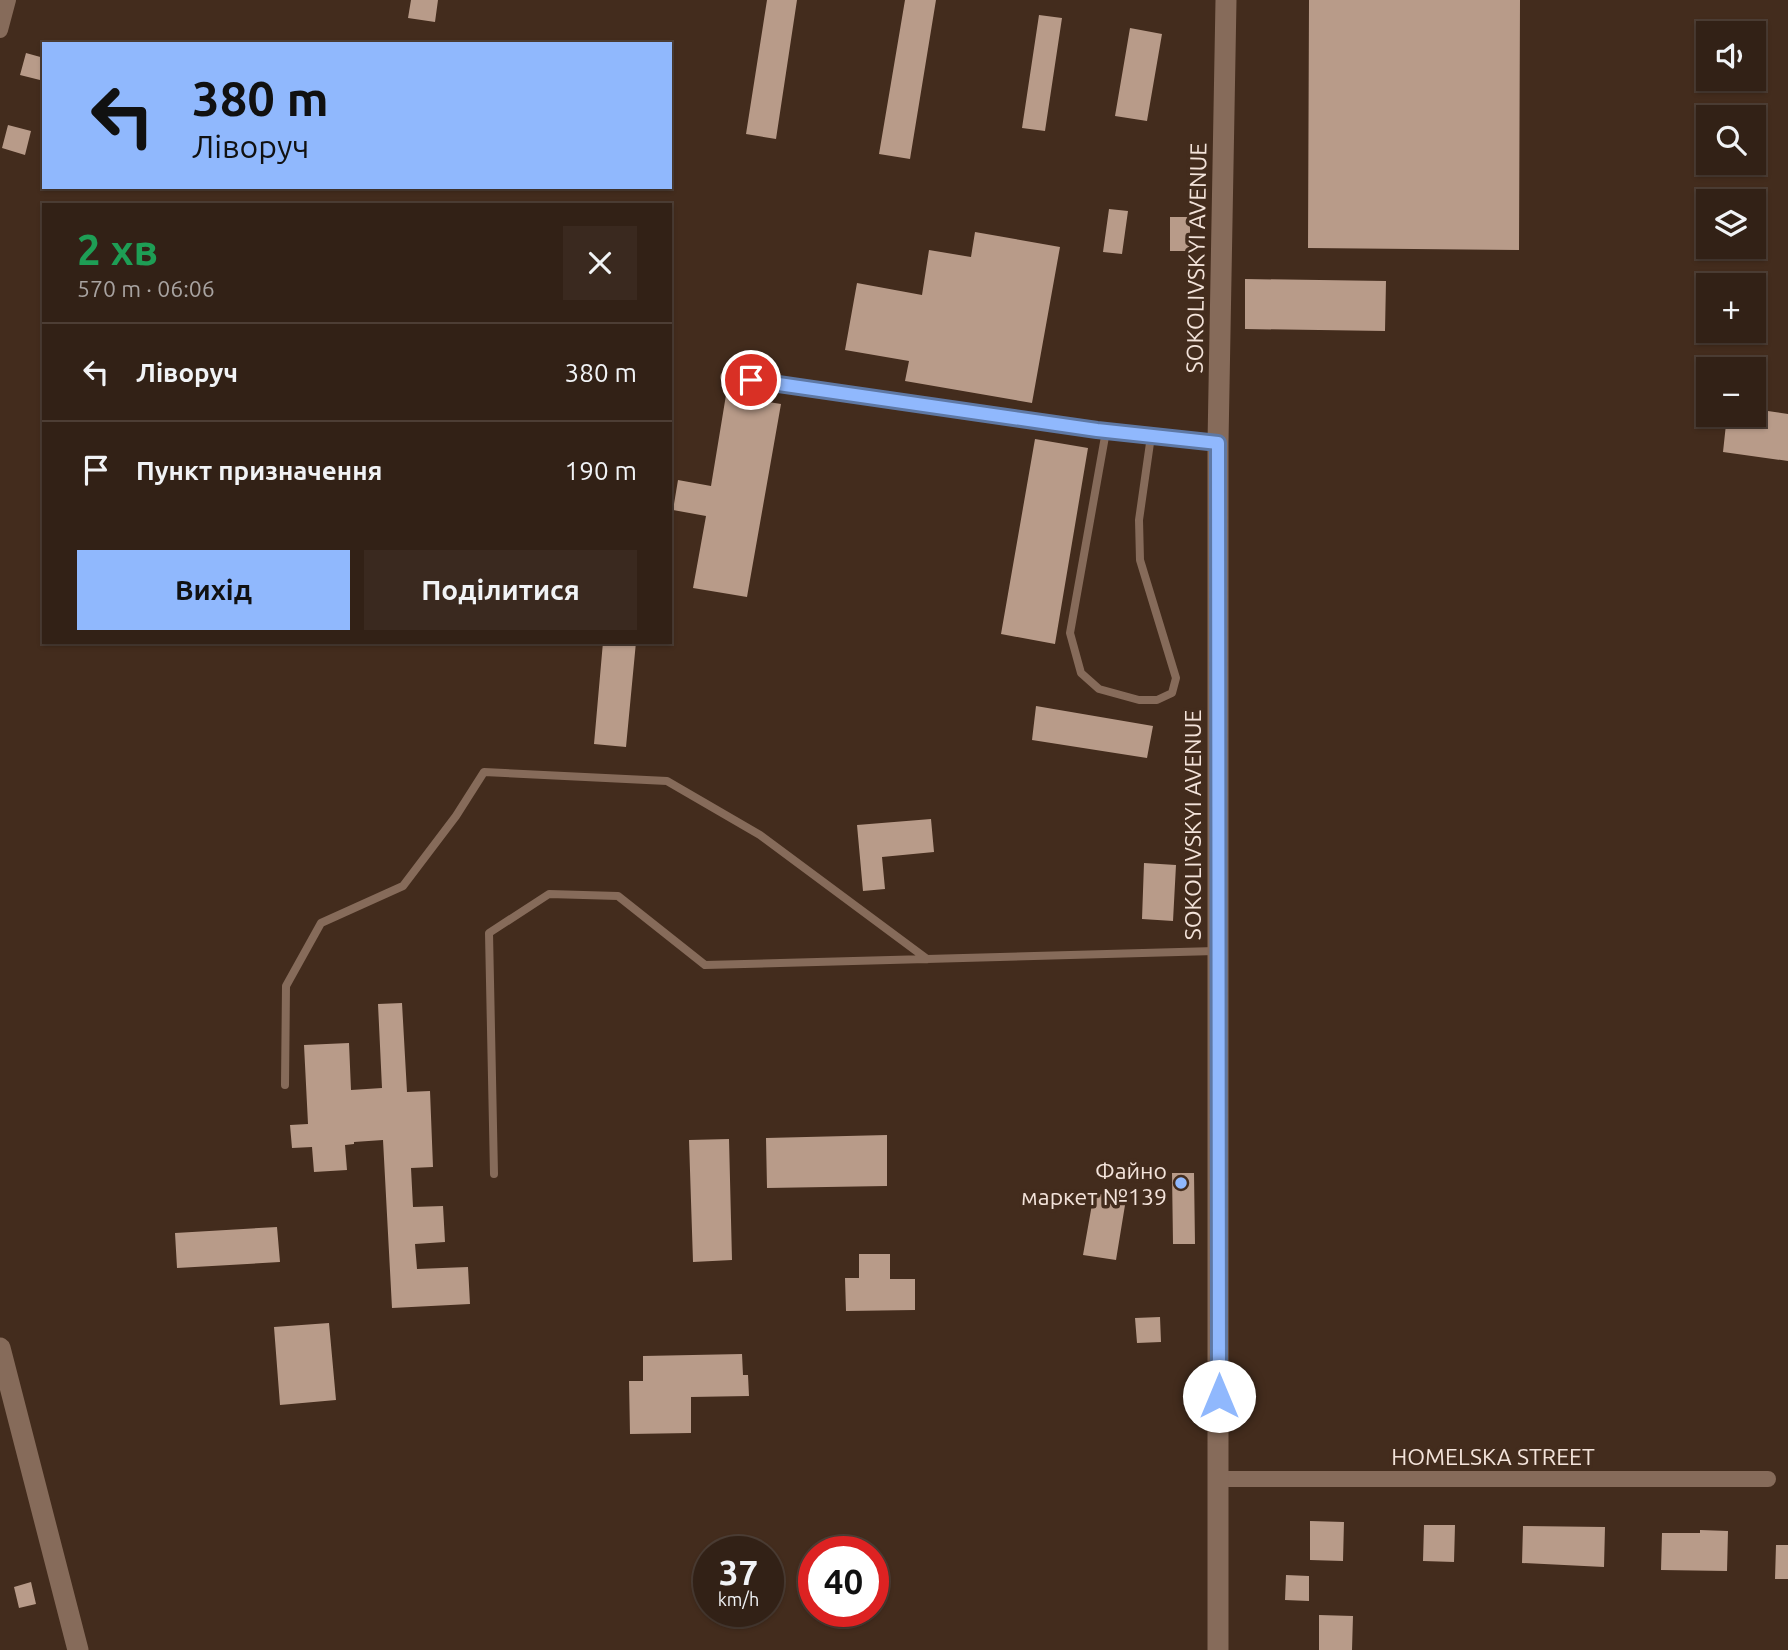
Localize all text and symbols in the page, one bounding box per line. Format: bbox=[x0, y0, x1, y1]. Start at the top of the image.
map controls bbox=[1696, 21, 1766, 427]
button: sound bbox=[1696, 21, 1766, 91]
icon: left bbox=[77, 70, 168, 161]
text: 380 m bbox=[192, 70, 329, 125]
button: search bbox=[1696, 105, 1766, 175]
text: Ліворуч bbox=[192, 128, 309, 164]
street label: SOKOLIVSKYI AVENUE bbox=[1181, 142, 1211, 374]
button: layers bbox=[1696, 189, 1766, 259]
text: 2 хв bbox=[77, 226, 158, 273]
button: close bbox=[563, 226, 637, 300]
button: + bbox=[1696, 273, 1766, 343]
text: 570 m · 06:06 bbox=[77, 276, 215, 301]
pin bbox=[721, 350, 781, 410]
icon: left bbox=[77, 353, 115, 391]
button: − bbox=[1696, 357, 1766, 427]
text: Ліворуч bbox=[136, 358, 238, 387]
text: 380 m bbox=[565, 358, 637, 387]
icon: arrive bbox=[732, 361, 770, 399]
icon: arrive bbox=[77, 451, 115, 489]
text: Пункт призначення bbox=[136, 456, 382, 485]
text: 190 m bbox=[565, 456, 637, 485]
button: Вихід bbox=[77, 550, 350, 630]
button: Поділитися bbox=[364, 550, 637, 630]
street label: SOKOLIVSKYI AVENUE bbox=[1180, 710, 1205, 940]
place label: Файно маркет №139 bbox=[1021, 1158, 1167, 1209]
marker: Файно маркет №139 bbox=[1173, 1175, 1189, 1191]
position arrow bbox=[1182, 1359, 1256, 1433]
street label: HOMELSKA STREET bbox=[1391, 1444, 1595, 1469]
speed limit sign: 40 bbox=[798, 1536, 889, 1627]
text: 37 bbox=[719, 1552, 758, 1592]
text: km/h bbox=[718, 1589, 759, 1609]

